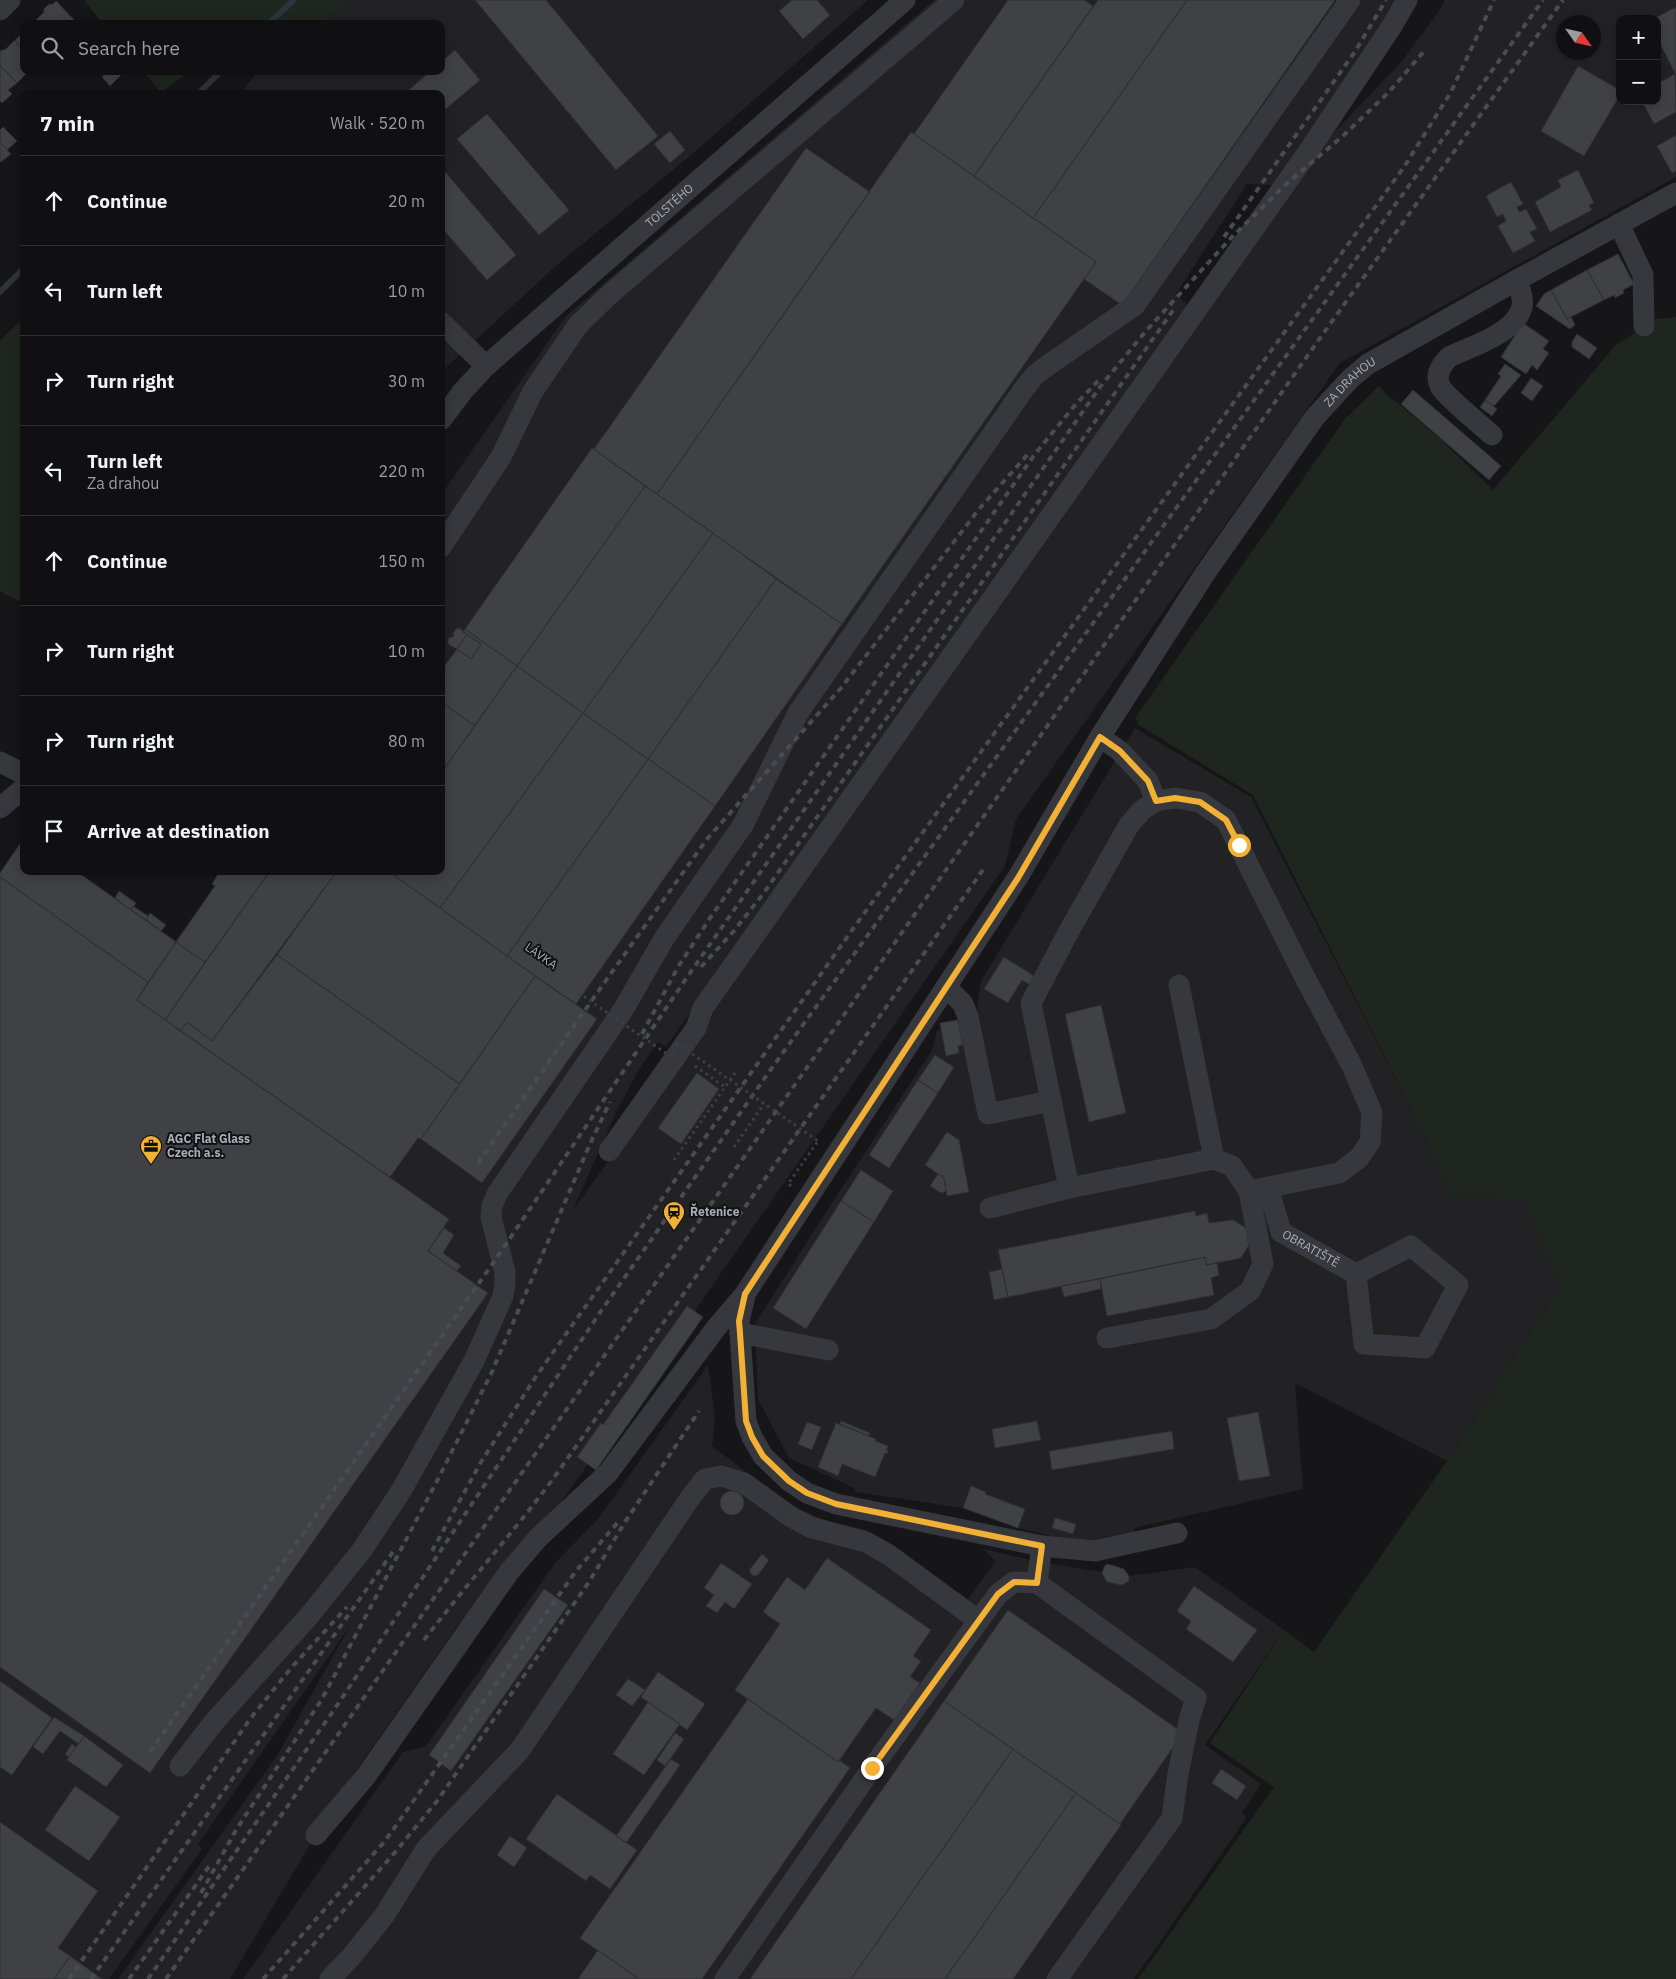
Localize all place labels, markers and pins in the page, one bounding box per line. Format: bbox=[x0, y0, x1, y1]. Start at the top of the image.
place label: AGC Flat Glass Czech a.s. bbox=[167, 1131, 250, 1160]
office icon: AGC Flat Glass Czech a.s. bbox=[139, 1134, 163, 1165]
station icon: Řetenice bbox=[662, 1200, 686, 1231]
place label: Řetenice bbox=[690, 1203, 740, 1219]

